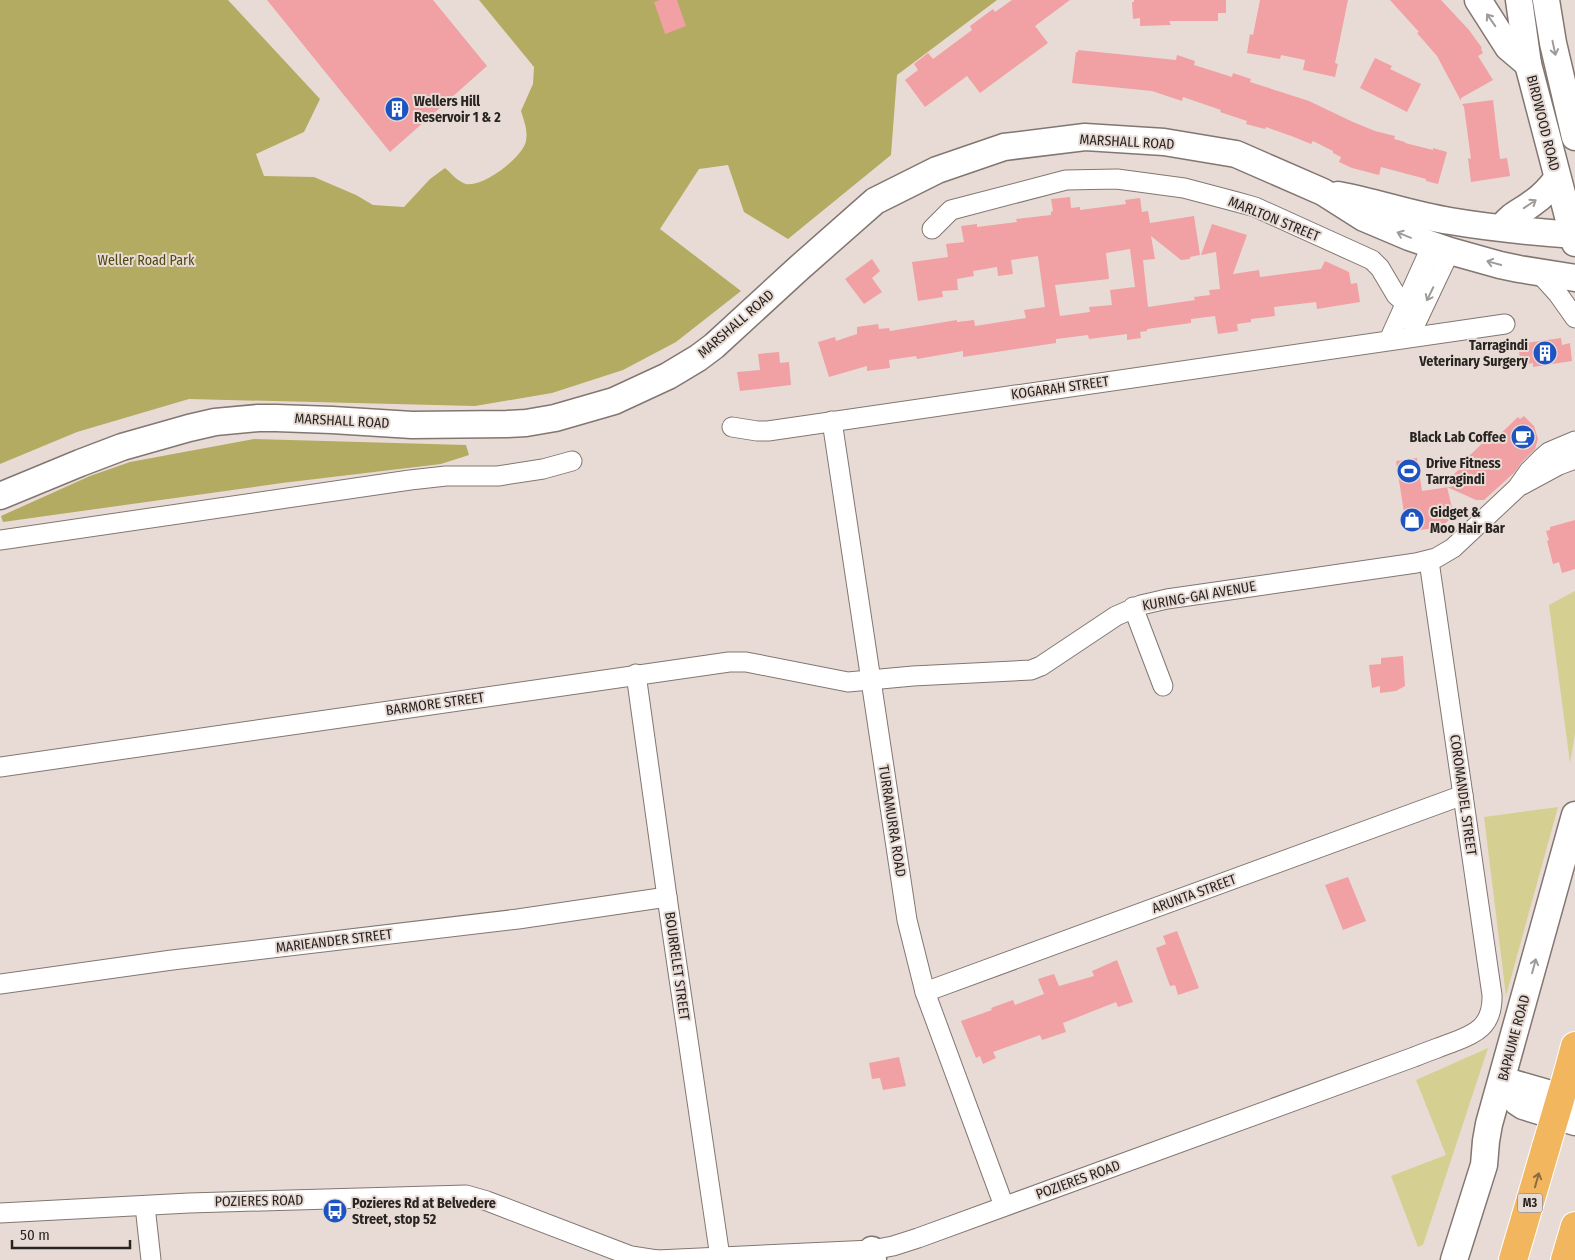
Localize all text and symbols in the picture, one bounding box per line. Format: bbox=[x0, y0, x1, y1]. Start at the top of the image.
one-way arrow bbox=[1486, 13, 1496, 27]
one-way arrow bbox=[1550, 40, 1559, 56]
street label: BIRDWOOD ROAD bbox=[1523, 73, 1563, 173]
place label: Wellers Hill Reservoir 1 & 2 bbox=[414, 93, 501, 126]
building icon: Wellers Hill Reservoir 1 & 2 bbox=[384, 96, 410, 122]
street label: MARSHALL ROAD bbox=[1079, 131, 1175, 153]
street label: MARLTON STREET bbox=[1226, 193, 1323, 245]
one-way arrow bbox=[1523, 199, 1537, 209]
one-way arrow bbox=[1397, 230, 1412, 239]
park label: Weller Road Park bbox=[98, 252, 195, 269]
one-way arrow bbox=[1487, 258, 1503, 267]
street label: MARSHALL ROAD bbox=[695, 286, 777, 362]
one-way arrow bbox=[1425, 286, 1434, 301]
place label: Tarragindi Veterinary Surgery bbox=[1418, 337, 1528, 370]
building icon: Tarragindi Veterinary Surgery bbox=[1532, 340, 1558, 366]
street label: KOGARAH STREET bbox=[1010, 373, 1110, 403]
street label: MARSHALL ROAD bbox=[294, 410, 390, 432]
cafe icon: Black Lab Coffee bbox=[1510, 424, 1536, 450]
place label: Black Lab Coffee bbox=[1410, 429, 1506, 446]
place label: Drive Fitness Tarragindi bbox=[1426, 455, 1501, 488]
sports icon: Drive Fitness Tarragindi bbox=[1396, 458, 1422, 484]
place label: Gidget & Moo Hair Bar bbox=[1430, 504, 1506, 537]
shop icon: Gidget & Moo Hair Bar bbox=[1399, 507, 1425, 533]
street label: KURING-GAI AVENUE bbox=[1141, 578, 1258, 614]
street label: BARMORE STREET bbox=[385, 689, 486, 719]
street label: COROMANDEL STREET bbox=[1446, 733, 1480, 857]
street label: TURRAMURRA ROAD bbox=[875, 764, 909, 878]
street label: ARUNTA STREET bbox=[1150, 871, 1239, 917]
street label: BOURRELET STREET bbox=[661, 911, 693, 1022]
street label: MARIEANDER STREET bbox=[275, 925, 394, 957]
one-way arrow bbox=[1529, 958, 1539, 974]
street label: BAPAUME ROAD bbox=[1494, 993, 1534, 1083]
street label: POZIERES ROAD bbox=[1033, 1157, 1123, 1203]
one-way arrow bbox=[1532, 1172, 1542, 1188]
street label: POZIERES ROAD bbox=[215, 1192, 303, 1210]
road number: M3 bbox=[1518, 1194, 1542, 1212]
place label: Pozieres Rd at Belvedere Street, stop 52 bbox=[352, 1195, 496, 1228]
bus stop icon: Pozieres Rd at Belvedere Street, stop 52 bbox=[322, 1198, 348, 1224]
scale bar bbox=[12, 1218, 130, 1250]
text: 50 m bbox=[20, 1226, 50, 1244]

